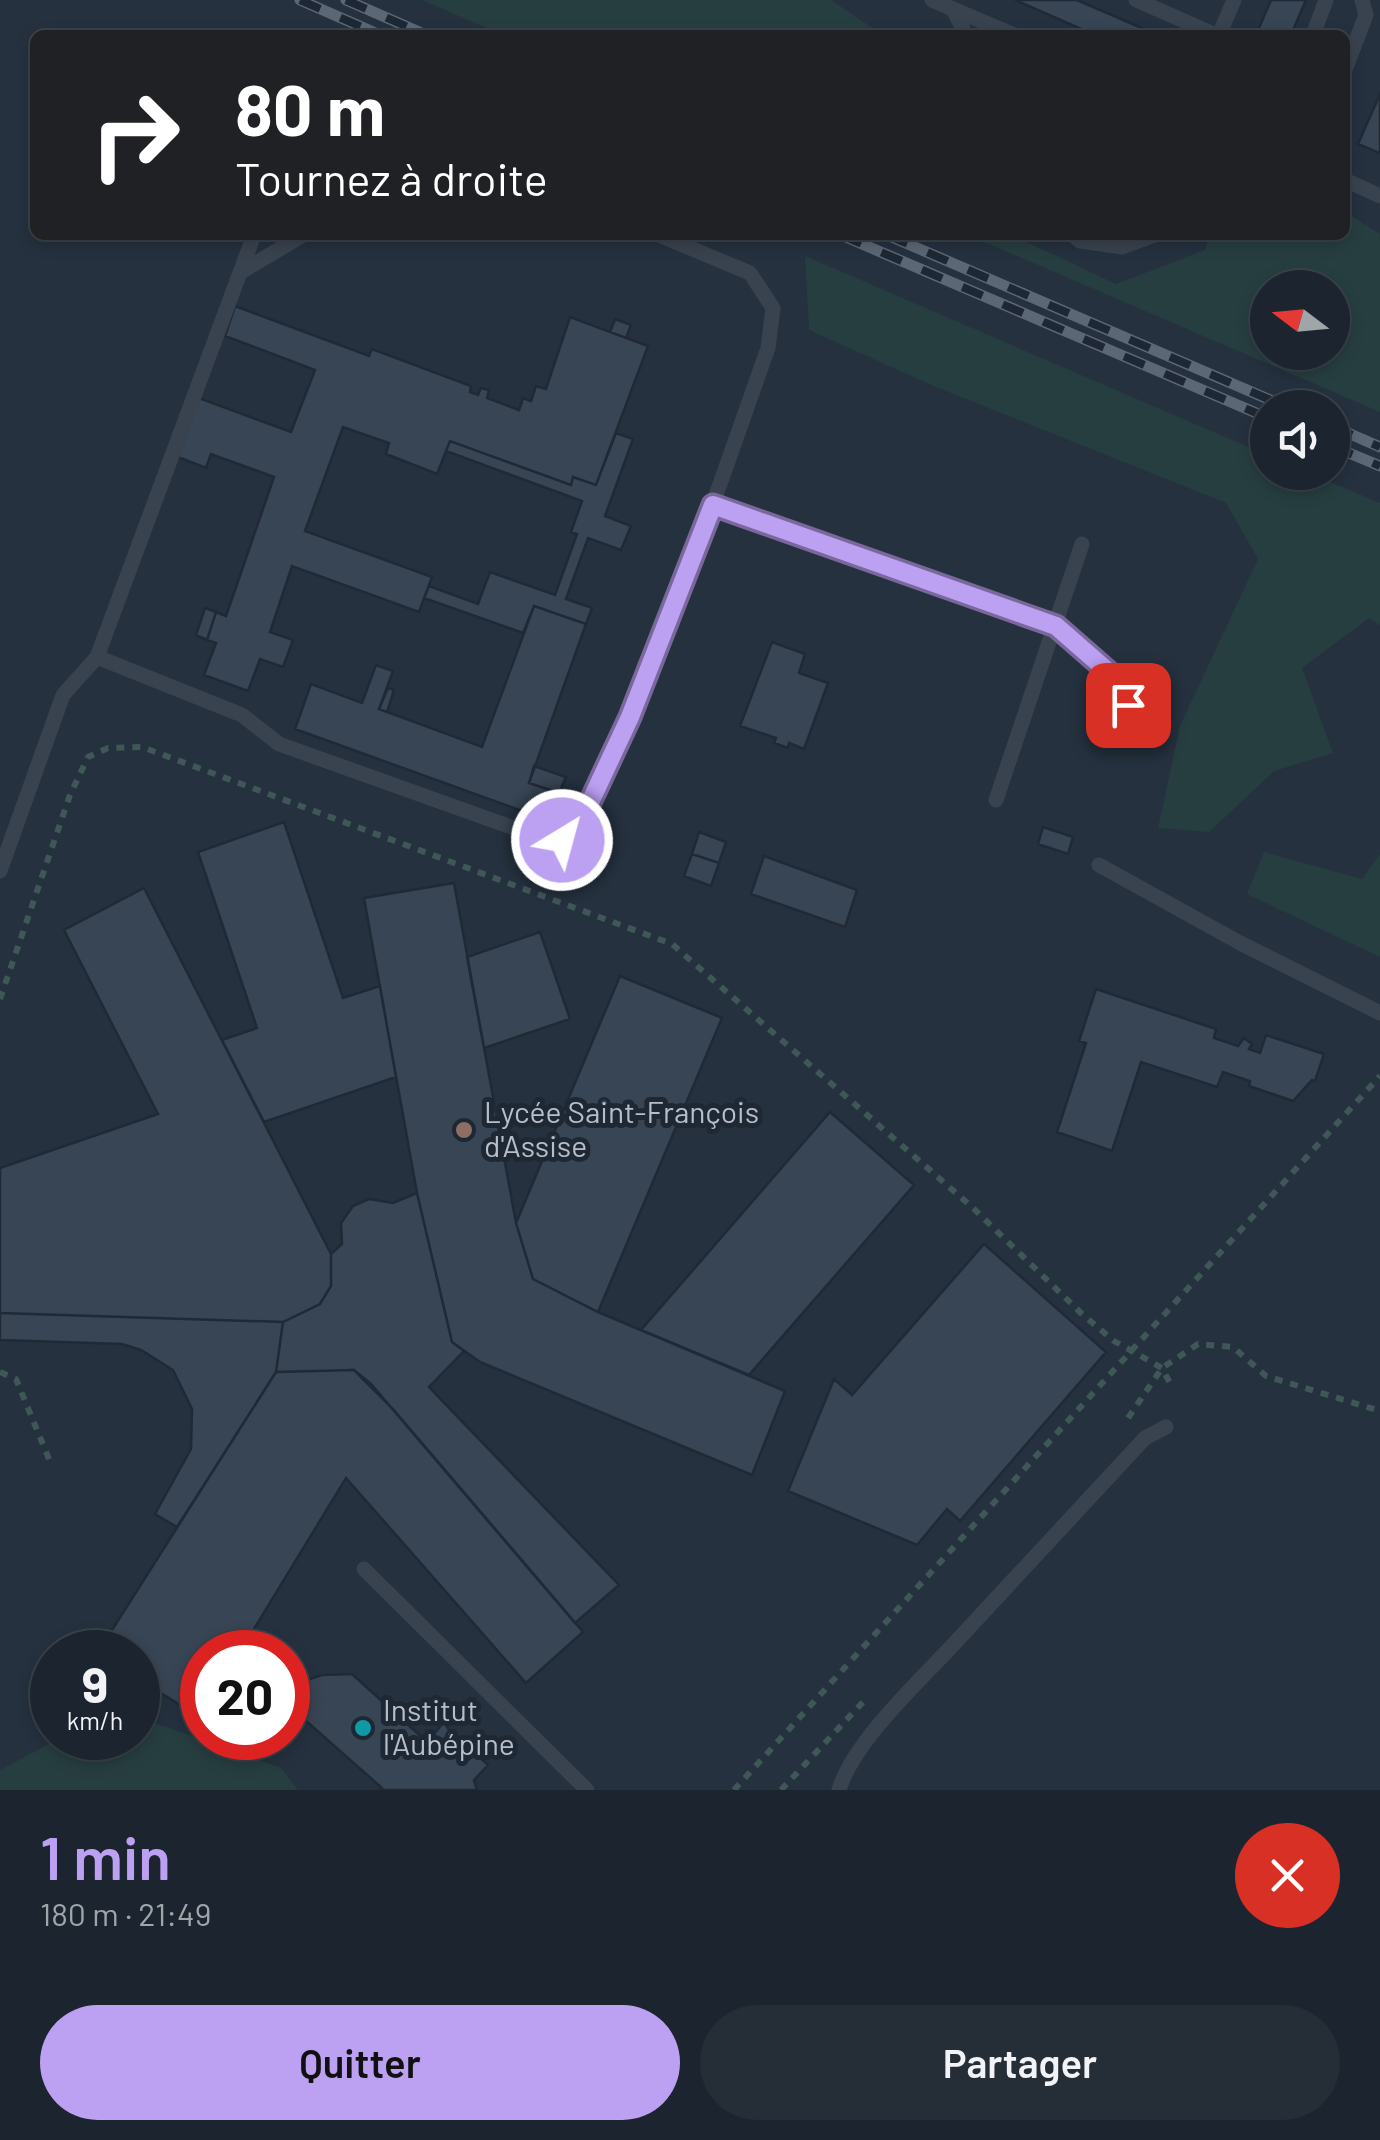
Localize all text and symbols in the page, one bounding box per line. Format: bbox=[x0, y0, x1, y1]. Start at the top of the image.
text: 80 m bbox=[235, 66, 385, 150]
icon: right bbox=[70, 70, 200, 200]
text: Tournez à droite bbox=[235, 151, 548, 205]
north arrow bbox=[1250, 270, 1350, 370]
map controls bbox=[1250, 270, 1350, 490]
button: sound bbox=[1250, 390, 1350, 490]
pin bbox=[1086, 663, 1171, 748]
icon: arrive bbox=[1101, 678, 1156, 733]
position arrow bbox=[510, 788, 614, 892]
place label: Lycée Saint-François d'Assise bbox=[484, 1093, 759, 1163]
marker: Lycée Saint-François d'Assise bbox=[453, 1119, 475, 1141]
speed limit sign: 20 bbox=[180, 1630, 310, 1760]
text: 9 bbox=[82, 1653, 108, 1713]
place label: Institut l'Aubépine bbox=[383, 1691, 515, 1761]
text: km/h bbox=[67, 1705, 123, 1735]
marker: Institut l'Aubépine bbox=[352, 1717, 374, 1739]
text: 1 min bbox=[40, 1820, 171, 1892]
button: close bbox=[1235, 1823, 1340, 1928]
text: 180 m · 21:49 bbox=[40, 1894, 211, 1932]
button: Quitter bbox=[40, 2005, 680, 2120]
button: Partager bbox=[700, 2005, 1340, 2120]

